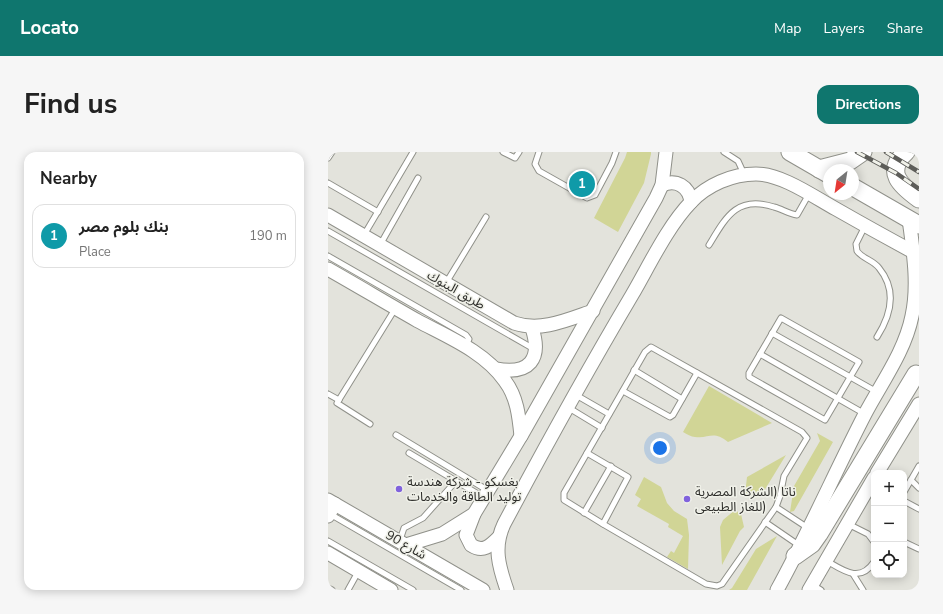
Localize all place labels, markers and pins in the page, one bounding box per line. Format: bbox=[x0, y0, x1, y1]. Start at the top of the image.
pin: 1 bbox=[569, 169, 595, 199]
place label: بغسكو - شركة هندسة توليد الطاقة والخدمات bbox=[407, 473, 522, 506]
place label: ناتا (الشركة المصرية للغاز الطبيعى) bbox=[695, 483, 796, 516]
marker: بغسكو - شركة هندسة توليد الطاقة والخدمات bbox=[394, 484, 404, 494]
marker: ناتا (الشركة المصرية للغاز الطبيعى) bbox=[682, 494, 692, 504]

